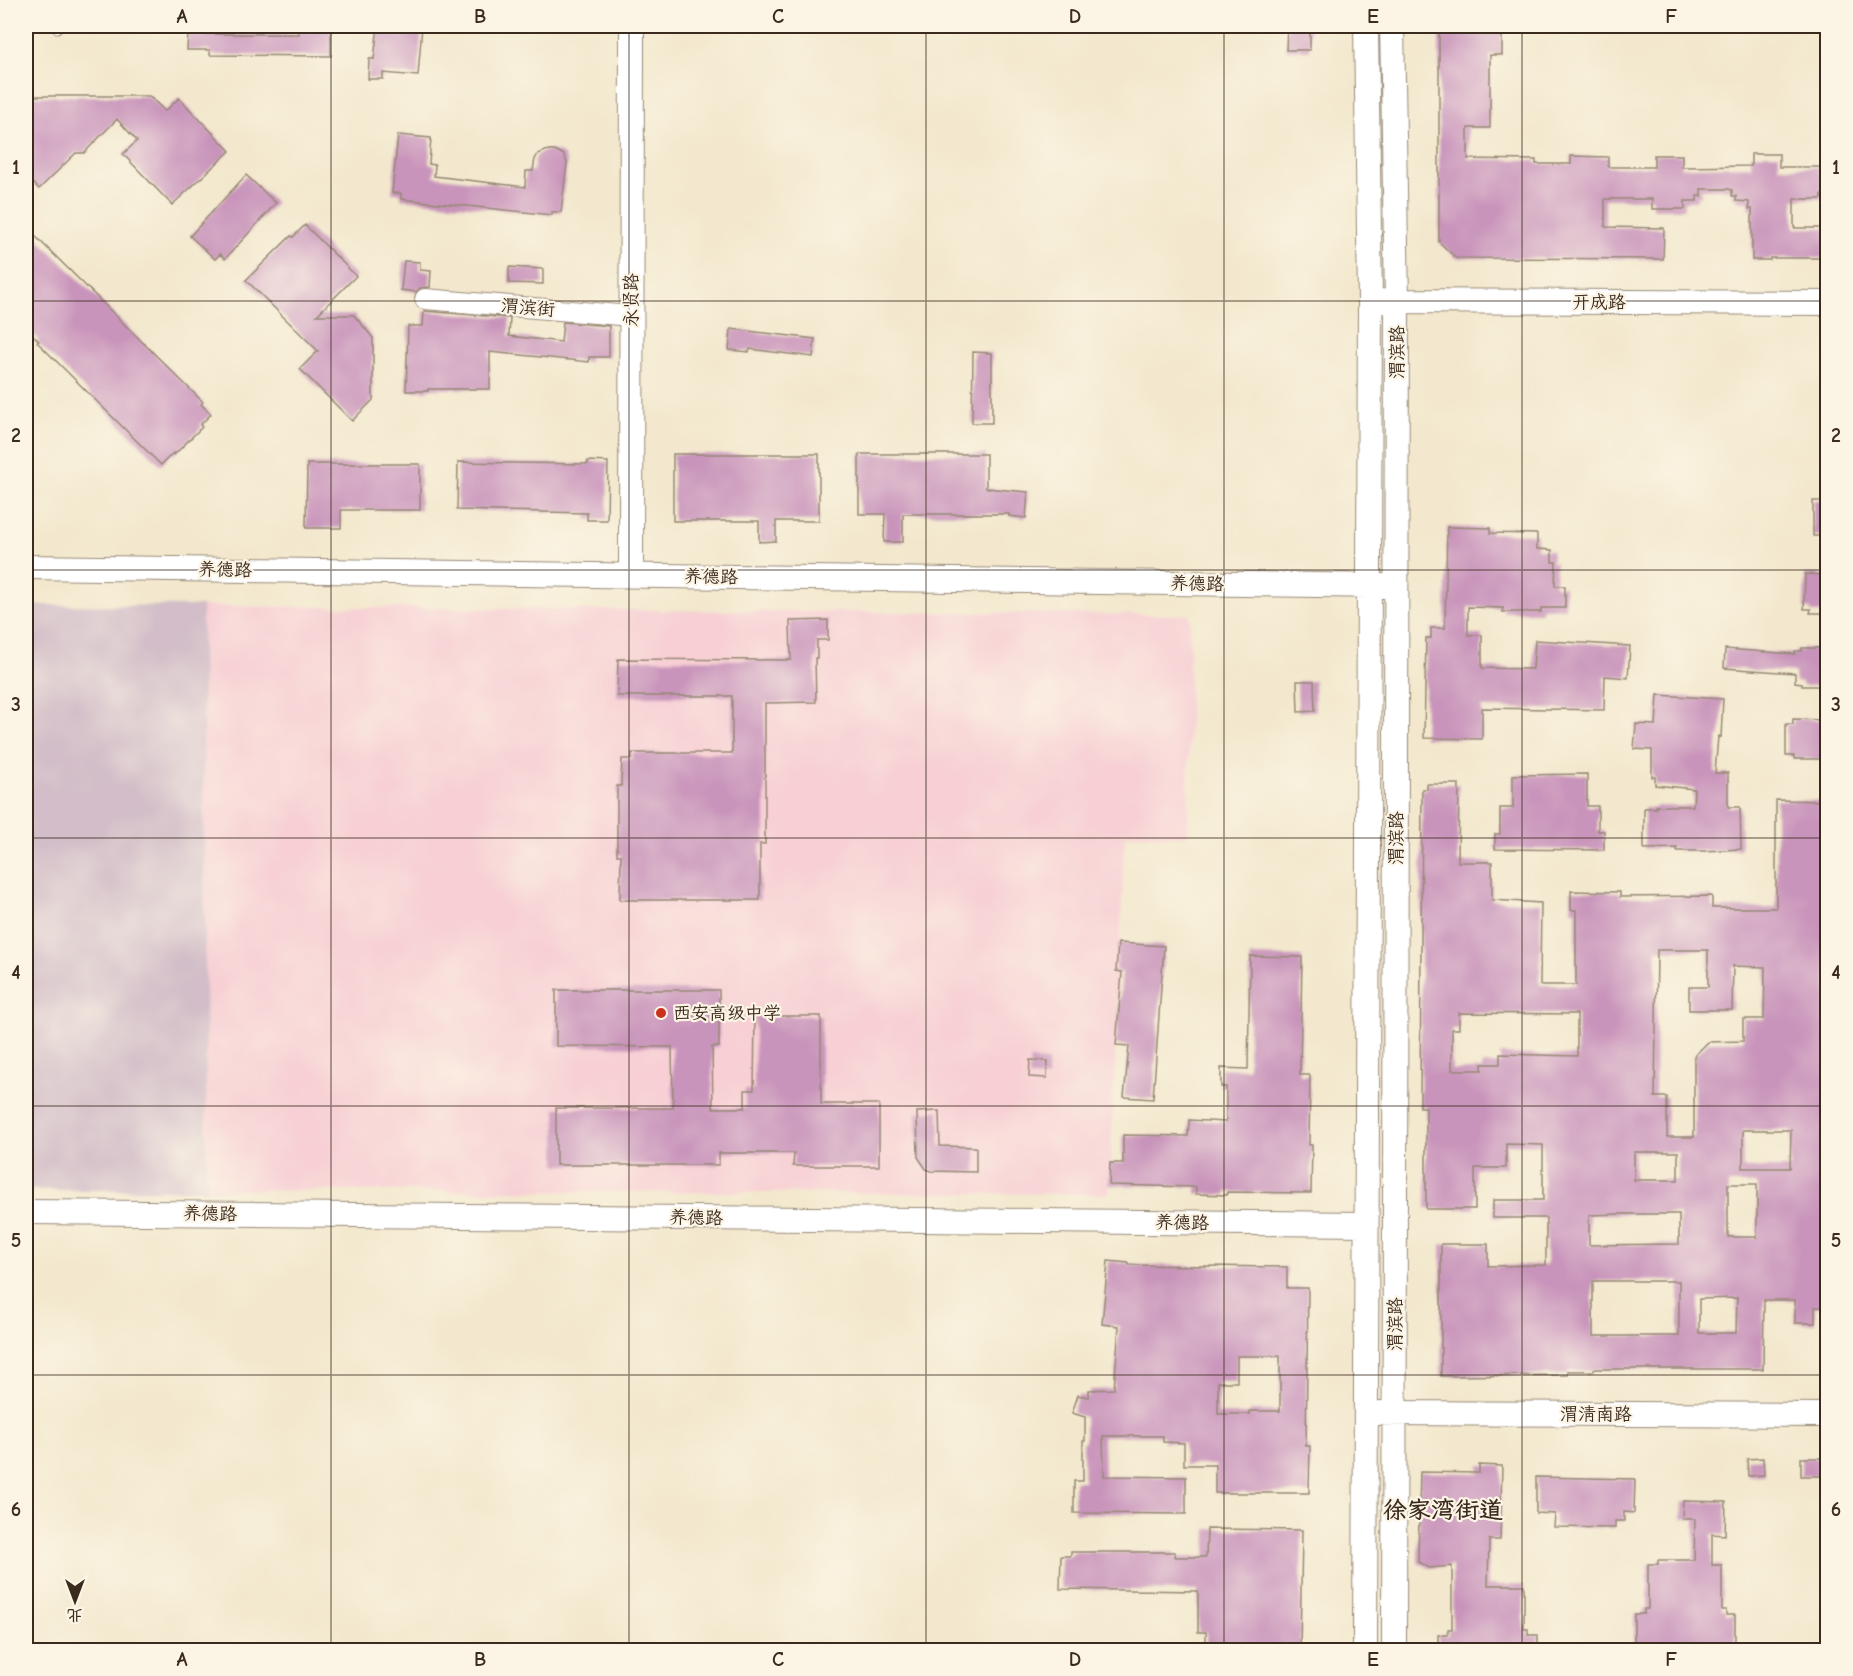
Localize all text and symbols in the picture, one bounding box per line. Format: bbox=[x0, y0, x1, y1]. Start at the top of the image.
text: A bbox=[176, 5, 188, 28]
text: B bbox=[474, 5, 486, 28]
text: C bbox=[772, 5, 784, 28]
text: D bbox=[1069, 5, 1081, 28]
text: E bbox=[1367, 5, 1379, 28]
text: F bbox=[1665, 5, 1677, 28]
text: 1 bbox=[12, 156, 20, 179]
text: 1 bbox=[1832, 156, 1840, 179]
street label: 永贤路 bbox=[621, 273, 642, 327]
street label: 开成路 bbox=[1572, 292, 1626, 313]
street label: 渭滨街 bbox=[500, 295, 556, 321]
street label: 渭滨路 bbox=[1387, 325, 1408, 379]
text: 2 bbox=[11, 424, 21, 447]
text: 2 bbox=[1831, 424, 1841, 447]
street label: 养德路 bbox=[198, 559, 252, 581]
street label: 养德路 bbox=[684, 566, 738, 588]
street label: 养德路 bbox=[1170, 573, 1224, 595]
text: 3 bbox=[11, 693, 21, 716]
text: 3 bbox=[1831, 693, 1841, 716]
street label: 渭滨路 bbox=[1386, 811, 1407, 865]
text: 4 bbox=[11, 961, 21, 984]
text: 4 bbox=[1831, 961, 1841, 984]
place label: 西安高级中学 bbox=[673, 1003, 781, 1024]
marker: 西安高级中学 bbox=[654, 1006, 668, 1020]
street label: 养德路 bbox=[183, 1203, 237, 1225]
street label: 养德路 bbox=[669, 1207, 723, 1229]
street label: 养德路 bbox=[1155, 1212, 1209, 1234]
text: 5 bbox=[11, 1229, 21, 1252]
text: 5 bbox=[1831, 1229, 1841, 1252]
street label: 渭滨路 bbox=[1385, 1297, 1406, 1351]
street label: 渭清南路 bbox=[1560, 1404, 1632, 1425]
district label: 徐家湾街道 bbox=[1383, 1496, 1503, 1524]
text: 6 bbox=[11, 1498, 21, 1521]
text: 6 bbox=[1831, 1498, 1841, 1521]
north arrow bbox=[45, 1571, 105, 1631]
text: 北 bbox=[67, 1606, 83, 1624]
text: A bbox=[176, 1648, 188, 1671]
text: B bbox=[474, 1648, 486, 1671]
text: C bbox=[772, 1648, 784, 1671]
text: D bbox=[1069, 1648, 1081, 1671]
text: E bbox=[1367, 1648, 1379, 1671]
text: F bbox=[1665, 1648, 1677, 1671]

